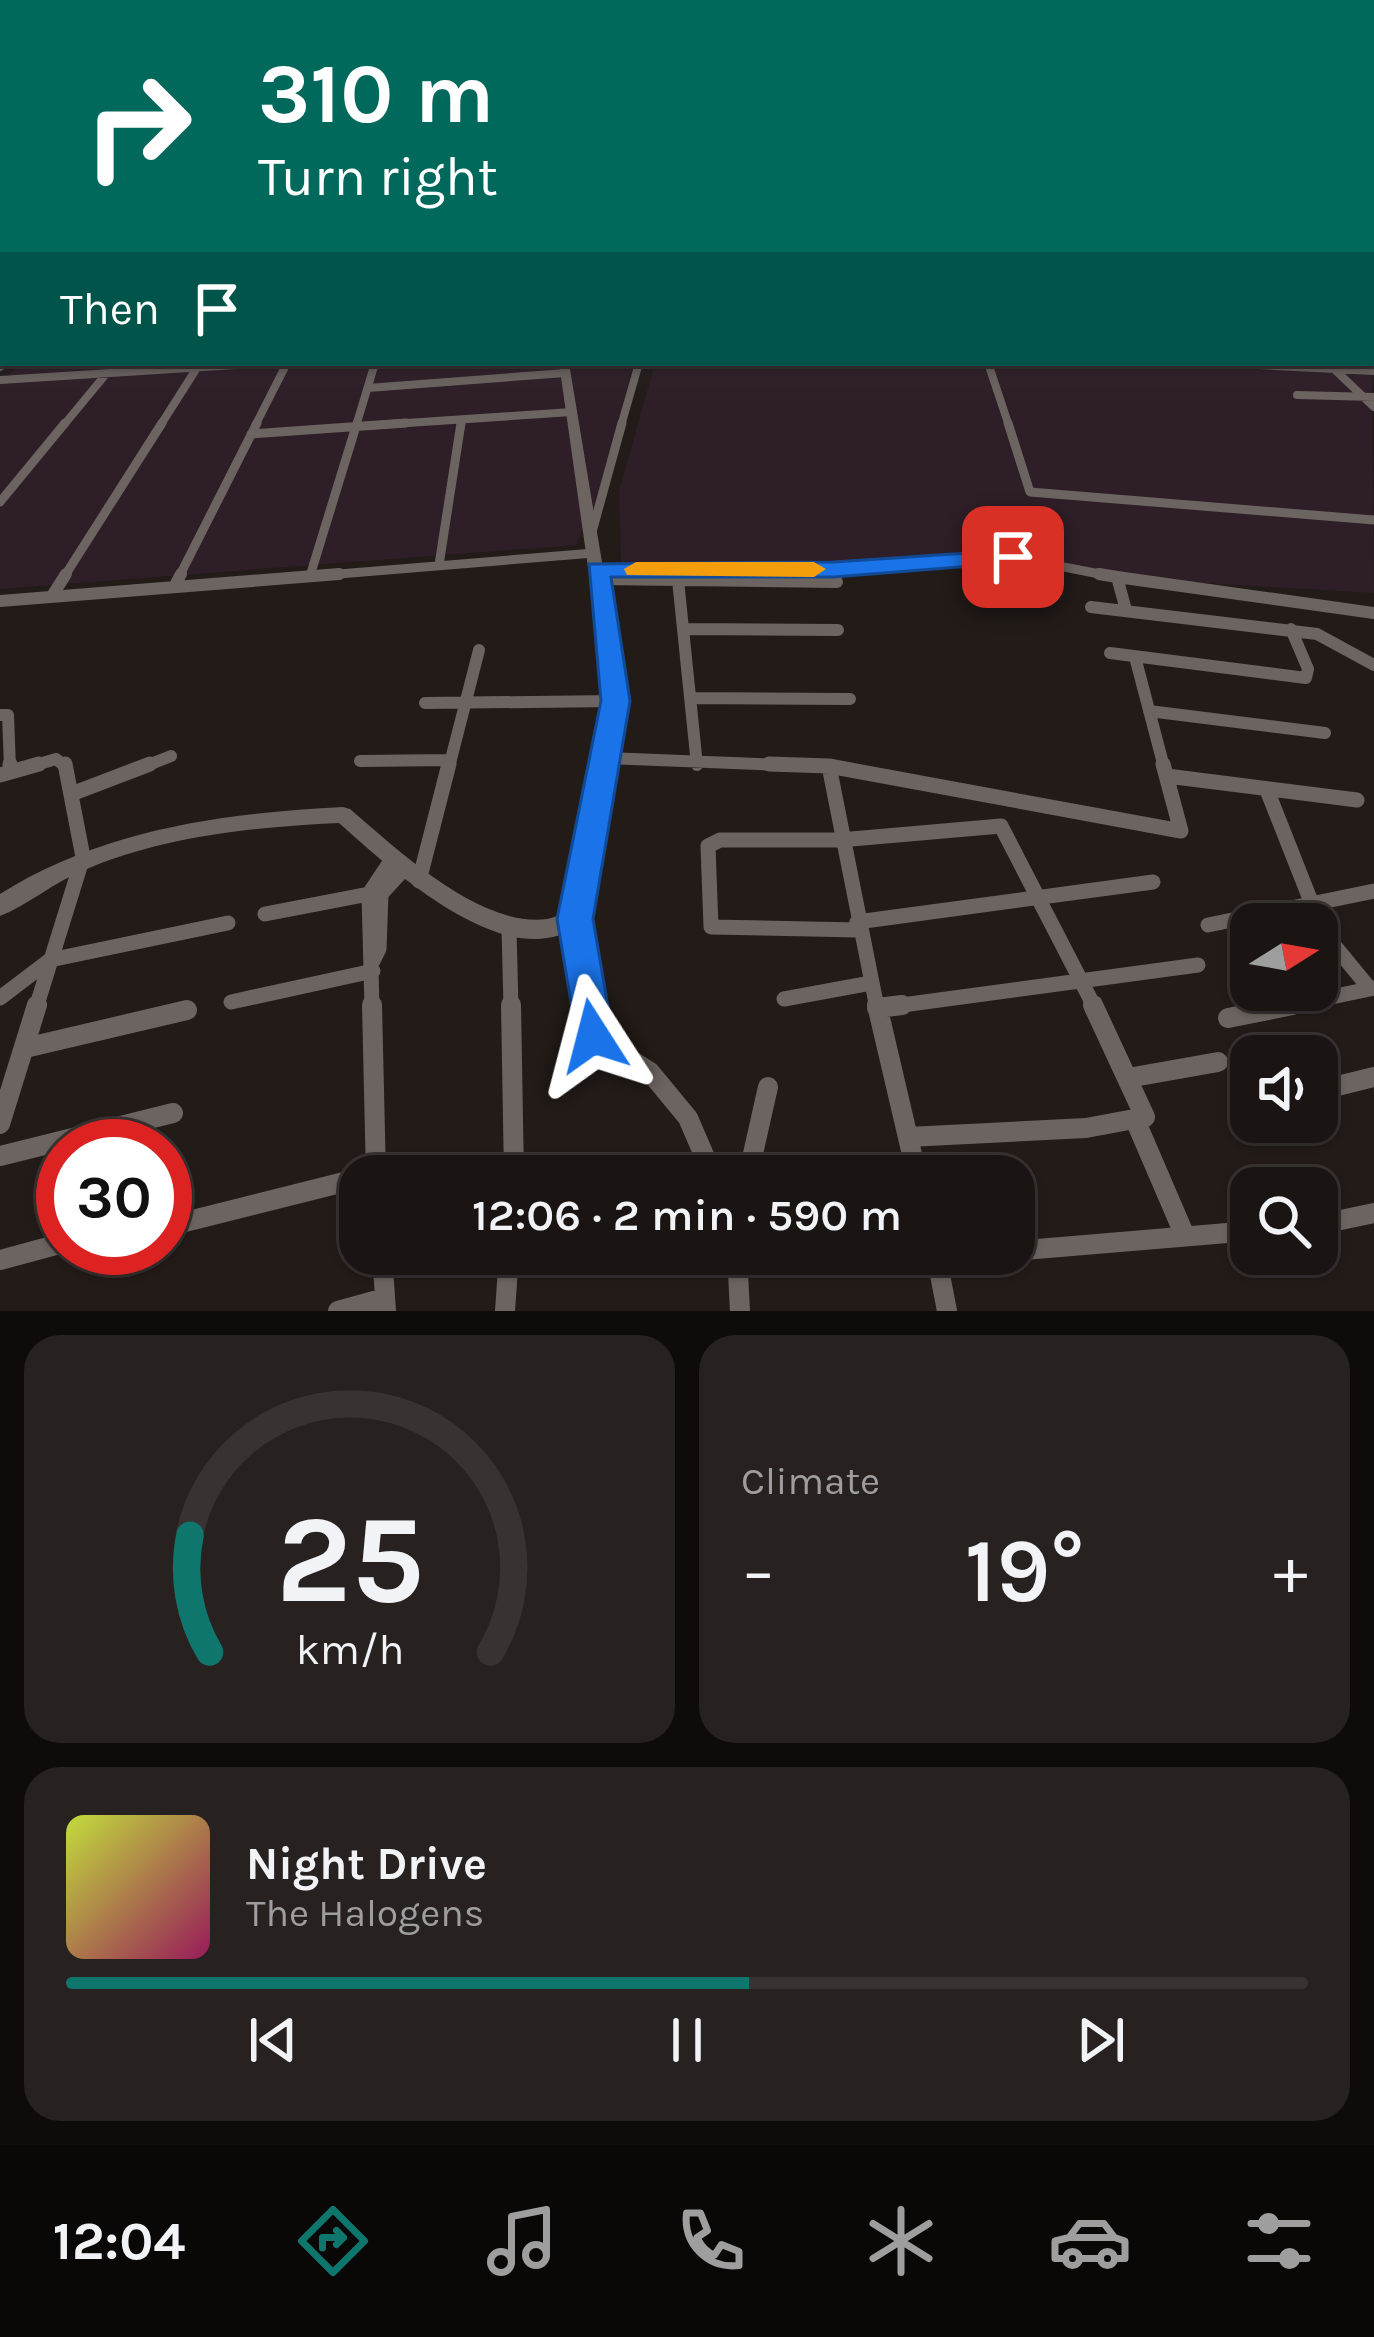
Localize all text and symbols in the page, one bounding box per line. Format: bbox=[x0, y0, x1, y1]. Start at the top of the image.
text: 310 m bbox=[258, 45, 494, 143]
icon: right bbox=[60, 48, 216, 204]
text: Turn right bbox=[258, 145, 498, 209]
icon: arrive bbox=[184, 276, 250, 342]
text: Then bbox=[60, 283, 160, 335]
pin bbox=[962, 506, 1064, 608]
icon: arrive bbox=[980, 524, 1046, 590]
north arrow bbox=[1230, 903, 1338, 1011]
map controls bbox=[1230, 903, 1338, 1275]
position arrow bbox=[530, 973, 656, 1099]
button: sound bbox=[1230, 1035, 1338, 1143]
speed limit sign: 30 bbox=[36, 1119, 192, 1275]
button: search bbox=[1230, 1167, 1338, 1275]
text: 12:06 · 2 min · 590 m bbox=[472, 1189, 902, 1241]
text: Climate bbox=[741, 1458, 880, 1504]
text: 25 bbox=[275, 1487, 424, 1632]
text: 19° bbox=[965, 1518, 1084, 1624]
text: − bbox=[741, 1532, 776, 1610]
text: + bbox=[1273, 1532, 1308, 1610]
text: km/h bbox=[295, 1625, 404, 1675]
text: Night Drive bbox=[246, 1838, 487, 1890]
text: The Halogens bbox=[246, 1890, 484, 1936]
icon: previous bbox=[240, 2007, 306, 2073]
icon: pause bbox=[654, 2007, 720, 2073]
icon: next bbox=[1068, 2007, 1134, 2073]
icon: directions bbox=[291, 2199, 375, 2283]
icon: music bbox=[480, 2199, 564, 2283]
icon: phone bbox=[669, 2199, 753, 2283]
icon: climate bbox=[859, 2199, 943, 2283]
icon: car bbox=[1048, 2199, 1132, 2283]
icon: filters bbox=[1237, 2199, 1321, 2283]
text: 12:04 bbox=[53, 2209, 185, 2273]

